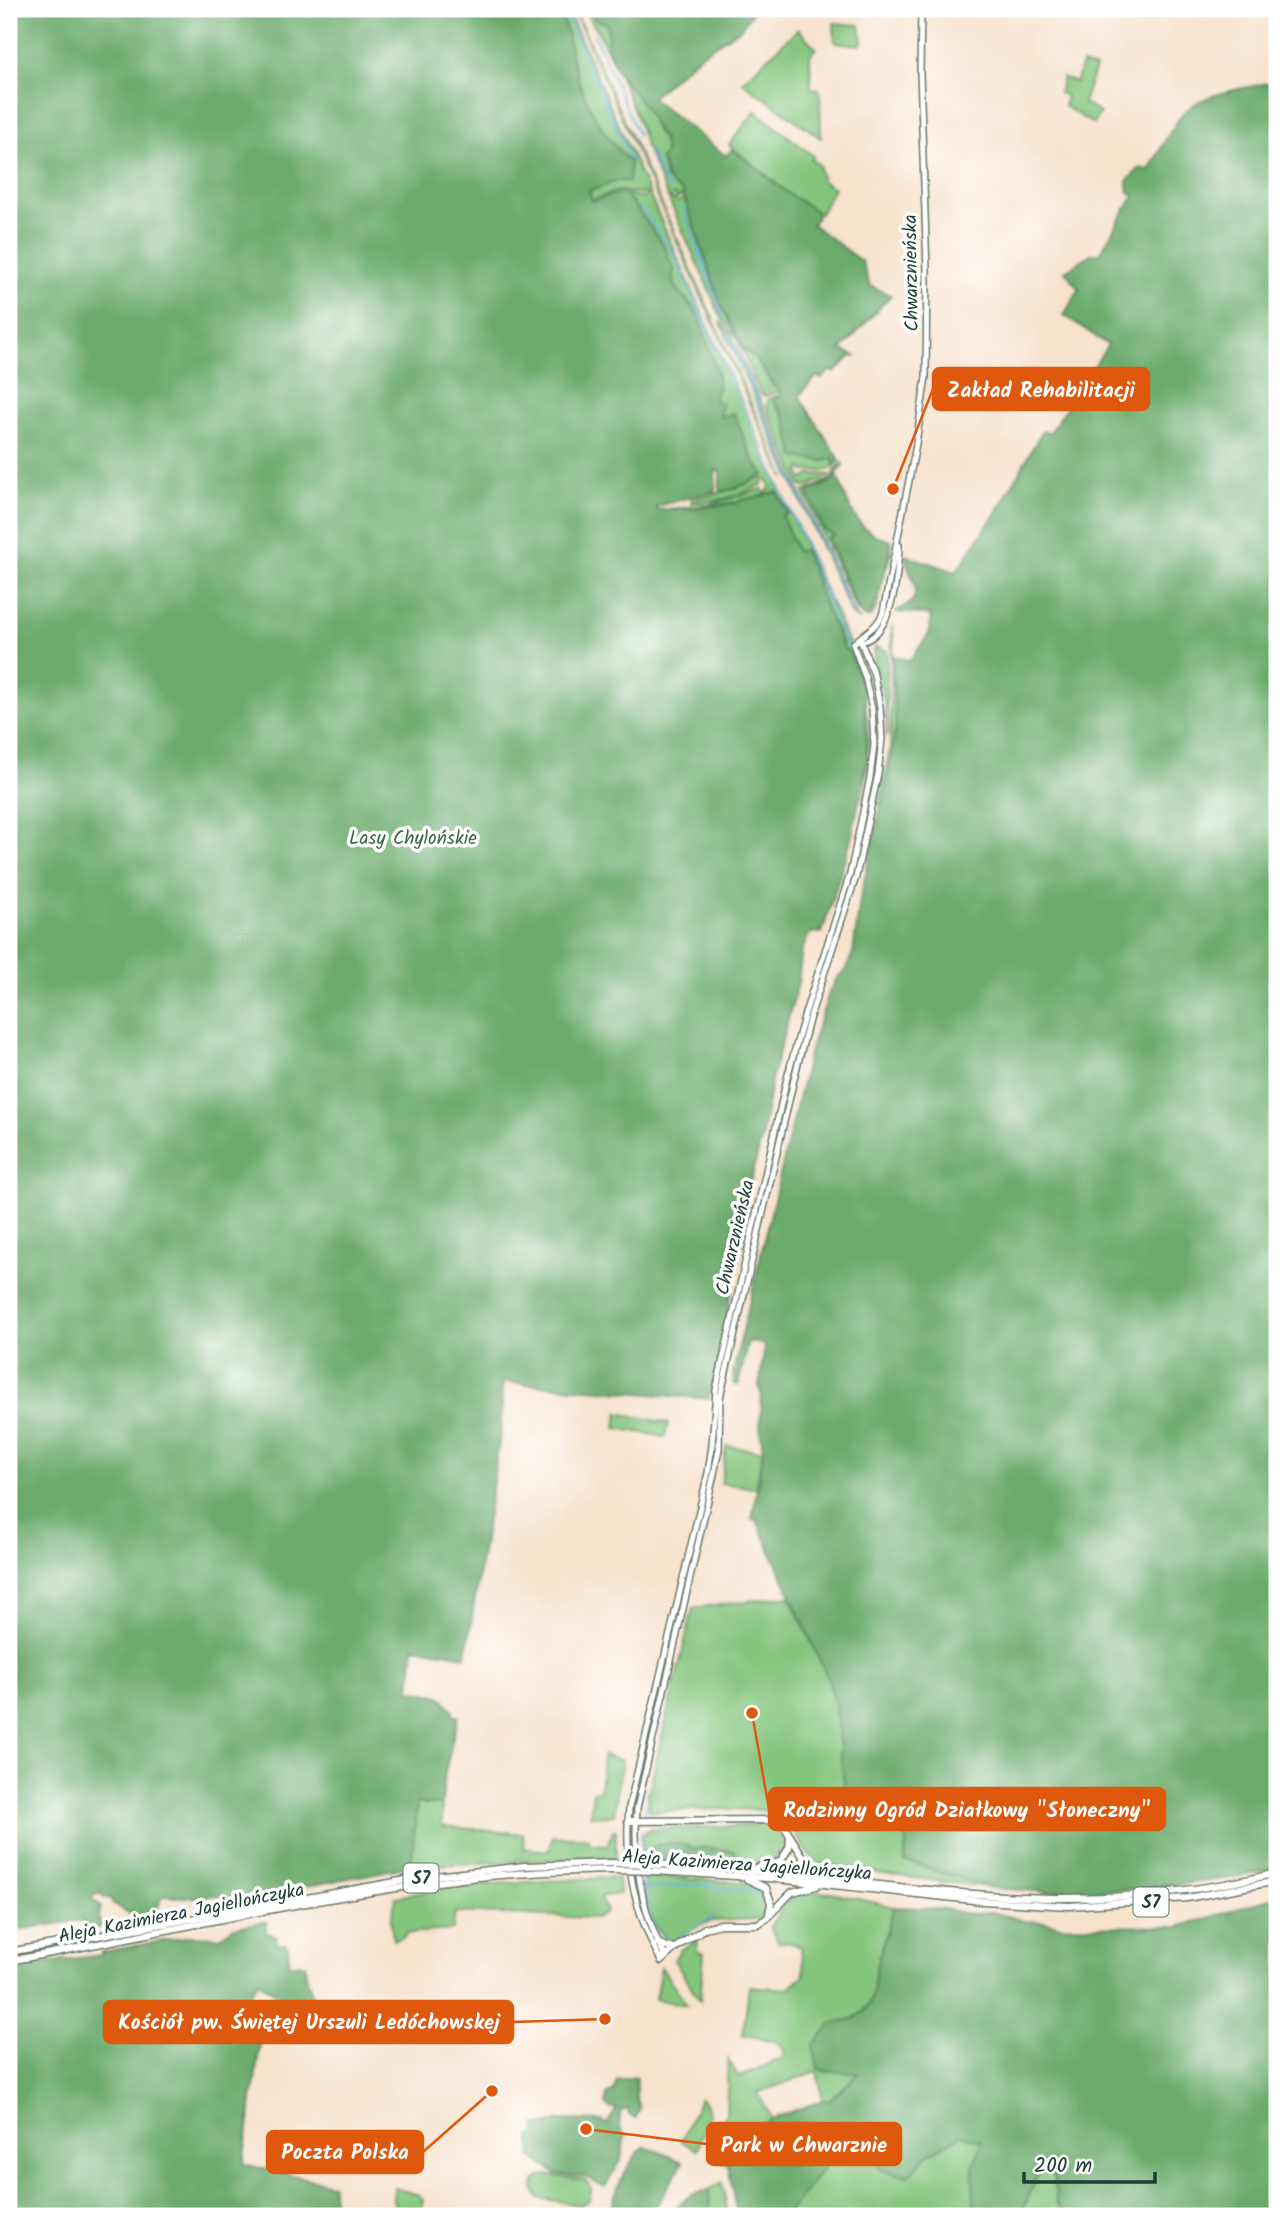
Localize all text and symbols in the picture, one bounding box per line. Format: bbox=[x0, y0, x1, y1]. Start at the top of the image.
street label: Chwarznieńska bbox=[896, 214, 928, 332]
callout: Zakład Rehabilitacji bbox=[933, 368, 1149, 410]
text: Zakład Rehabilitacji bbox=[947, 375, 1136, 408]
park label: Lasy Chylońskie bbox=[349, 824, 477, 854]
street label: Chwarznieńska bbox=[708, 1177, 764, 1298]
callout: Rodzinny Ogród Działkowy "Słoneczny" bbox=[769, 1788, 1165, 1830]
text: Rodzinny Ogród Działkowy "Słoneczny" bbox=[783, 1795, 1151, 1828]
street label: Aleja Kazimierza Jagiellończyka bbox=[621, 1842, 873, 1890]
road number: S7 bbox=[404, 1864, 438, 1892]
street label: Aleja Kazimierza Jagiellończyka bbox=[56, 1875, 307, 1953]
road number: S7 bbox=[1134, 1888, 1168, 1916]
callout: Kościół pw. Świętej Urszuli Ledóchowskej bbox=[104, 2001, 513, 2043]
text: Kościół pw. Świętej Urszuli Ledóchowskej bbox=[118, 2007, 501, 2040]
callout: Park w Chwarznie bbox=[707, 2123, 901, 2165]
text: Park w Chwarznie bbox=[721, 2130, 887, 2163]
callout: Poczta Polska bbox=[267, 2131, 423, 2173]
text: Poczta Polska bbox=[281, 2137, 409, 2170]
scale bar bbox=[1024, 2141, 1155, 2185]
text: 200 m bbox=[1034, 2150, 1092, 2183]

